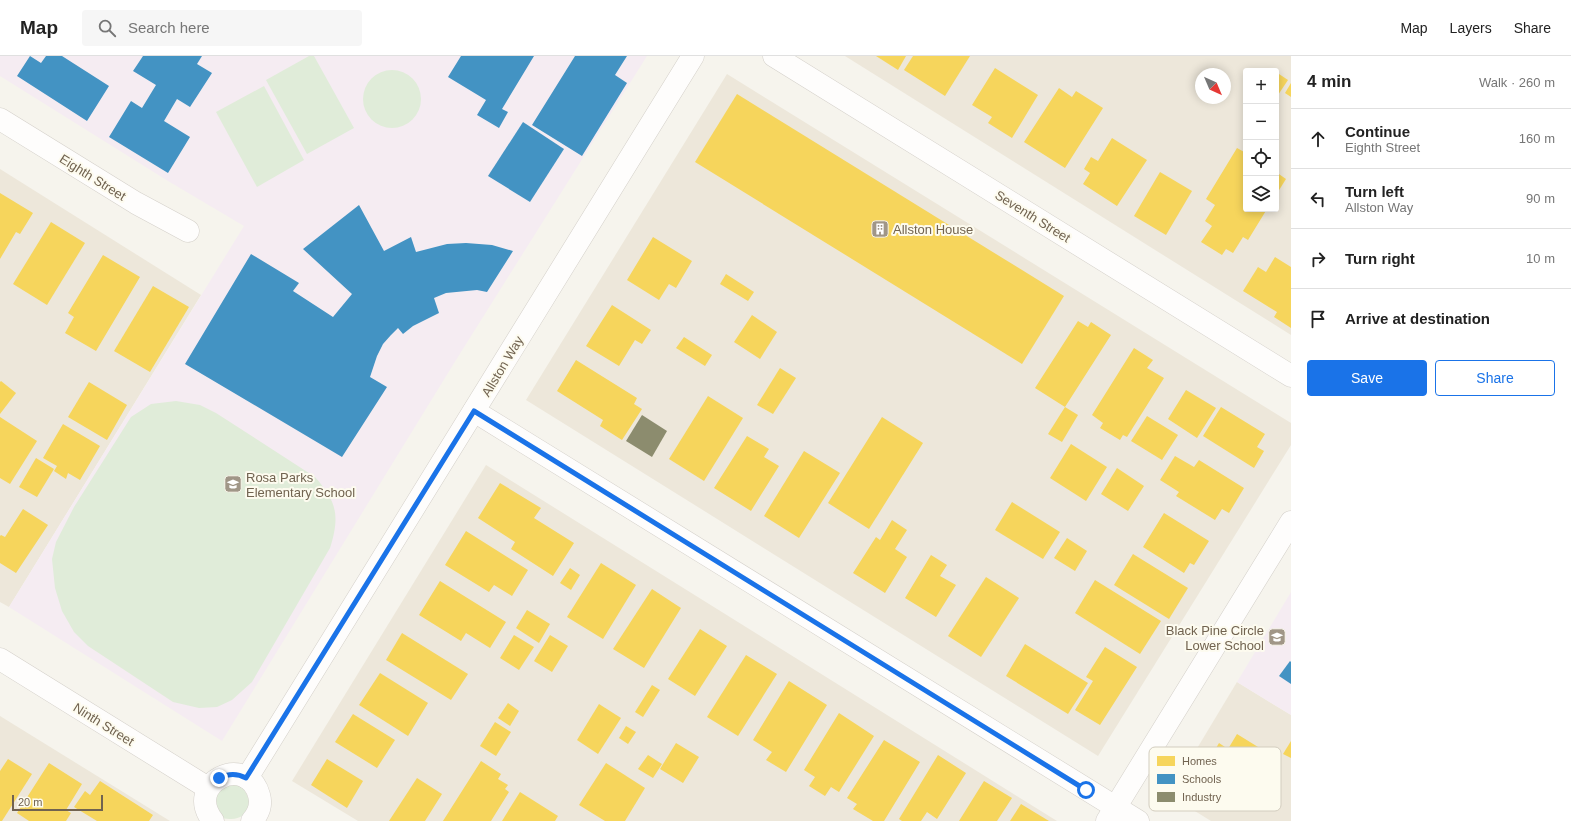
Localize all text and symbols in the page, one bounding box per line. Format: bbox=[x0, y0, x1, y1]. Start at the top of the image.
search box bbox=[82, 10, 362, 46]
text: Map bbox=[20, 17, 58, 38]
icon: search bbox=[96, 17, 118, 39]
text: Search here bbox=[128, 19, 210, 36]
text: Map bbox=[1400, 20, 1428, 36]
text: Layers bbox=[1450, 20, 1492, 36]
text: Share bbox=[1514, 20, 1551, 36]
north arrow bbox=[1195, 68, 1231, 104]
map controls bbox=[1243, 68, 1279, 212]
button: + bbox=[1243, 68, 1279, 104]
text: 4 min bbox=[1307, 72, 1351, 91]
text: Walk · 260 m bbox=[1479, 75, 1555, 90]
button: − bbox=[1243, 104, 1279, 140]
text: Continue bbox=[1345, 123, 1410, 140]
icon: ahead bbox=[1307, 128, 1329, 150]
text: 160 m bbox=[1519, 131, 1555, 146]
button: locate bbox=[1243, 140, 1279, 176]
text: Eighth Street bbox=[1345, 140, 1420, 155]
street label: Eighth Street bbox=[57, 151, 129, 204]
button: layers bbox=[1243, 176, 1279, 212]
text: Turn left bbox=[1345, 183, 1404, 200]
street label: Seventh Street bbox=[992, 187, 1074, 246]
icon: left bbox=[1307, 188, 1329, 210]
text: 90 m bbox=[1526, 191, 1555, 206]
text: Allston Way bbox=[1345, 200, 1413, 215]
building icon: Allston House bbox=[870, 219, 890, 239]
place label: Allston House bbox=[893, 222, 973, 237]
icon: right bbox=[1307, 248, 1329, 270]
text: Turn right bbox=[1345, 250, 1415, 267]
text: 10 m bbox=[1526, 251, 1555, 266]
icon: arrive bbox=[1307, 308, 1329, 330]
text: Arrive at destination bbox=[1345, 310, 1490, 327]
street label: Allston Way bbox=[478, 333, 527, 399]
button: Save bbox=[1307, 360, 1427, 396]
button: Share bbox=[1435, 360, 1555, 396]
place label: Rosa Parks Elementary School bbox=[246, 470, 355, 500]
school or university icon: Rosa Parks Elementary School bbox=[223, 474, 243, 494]
place label: Black Pine Circle Lower School bbox=[1166, 623, 1264, 653]
school or university icon: Black Pine Circle Lower School bbox=[1267, 627, 1287, 647]
street label: Ninth Street bbox=[71, 700, 137, 749]
legend bbox=[1149, 747, 1281, 811]
text: Homes bbox=[1182, 755, 1217, 767]
route end bbox=[210, 769, 228, 787]
text: Schools bbox=[1182, 773, 1222, 785]
route start bbox=[1077, 781, 1095, 799]
text: Industry bbox=[1182, 791, 1222, 803]
scale bar bbox=[12, 793, 103, 812]
text: 20 m bbox=[18, 796, 42, 808]

